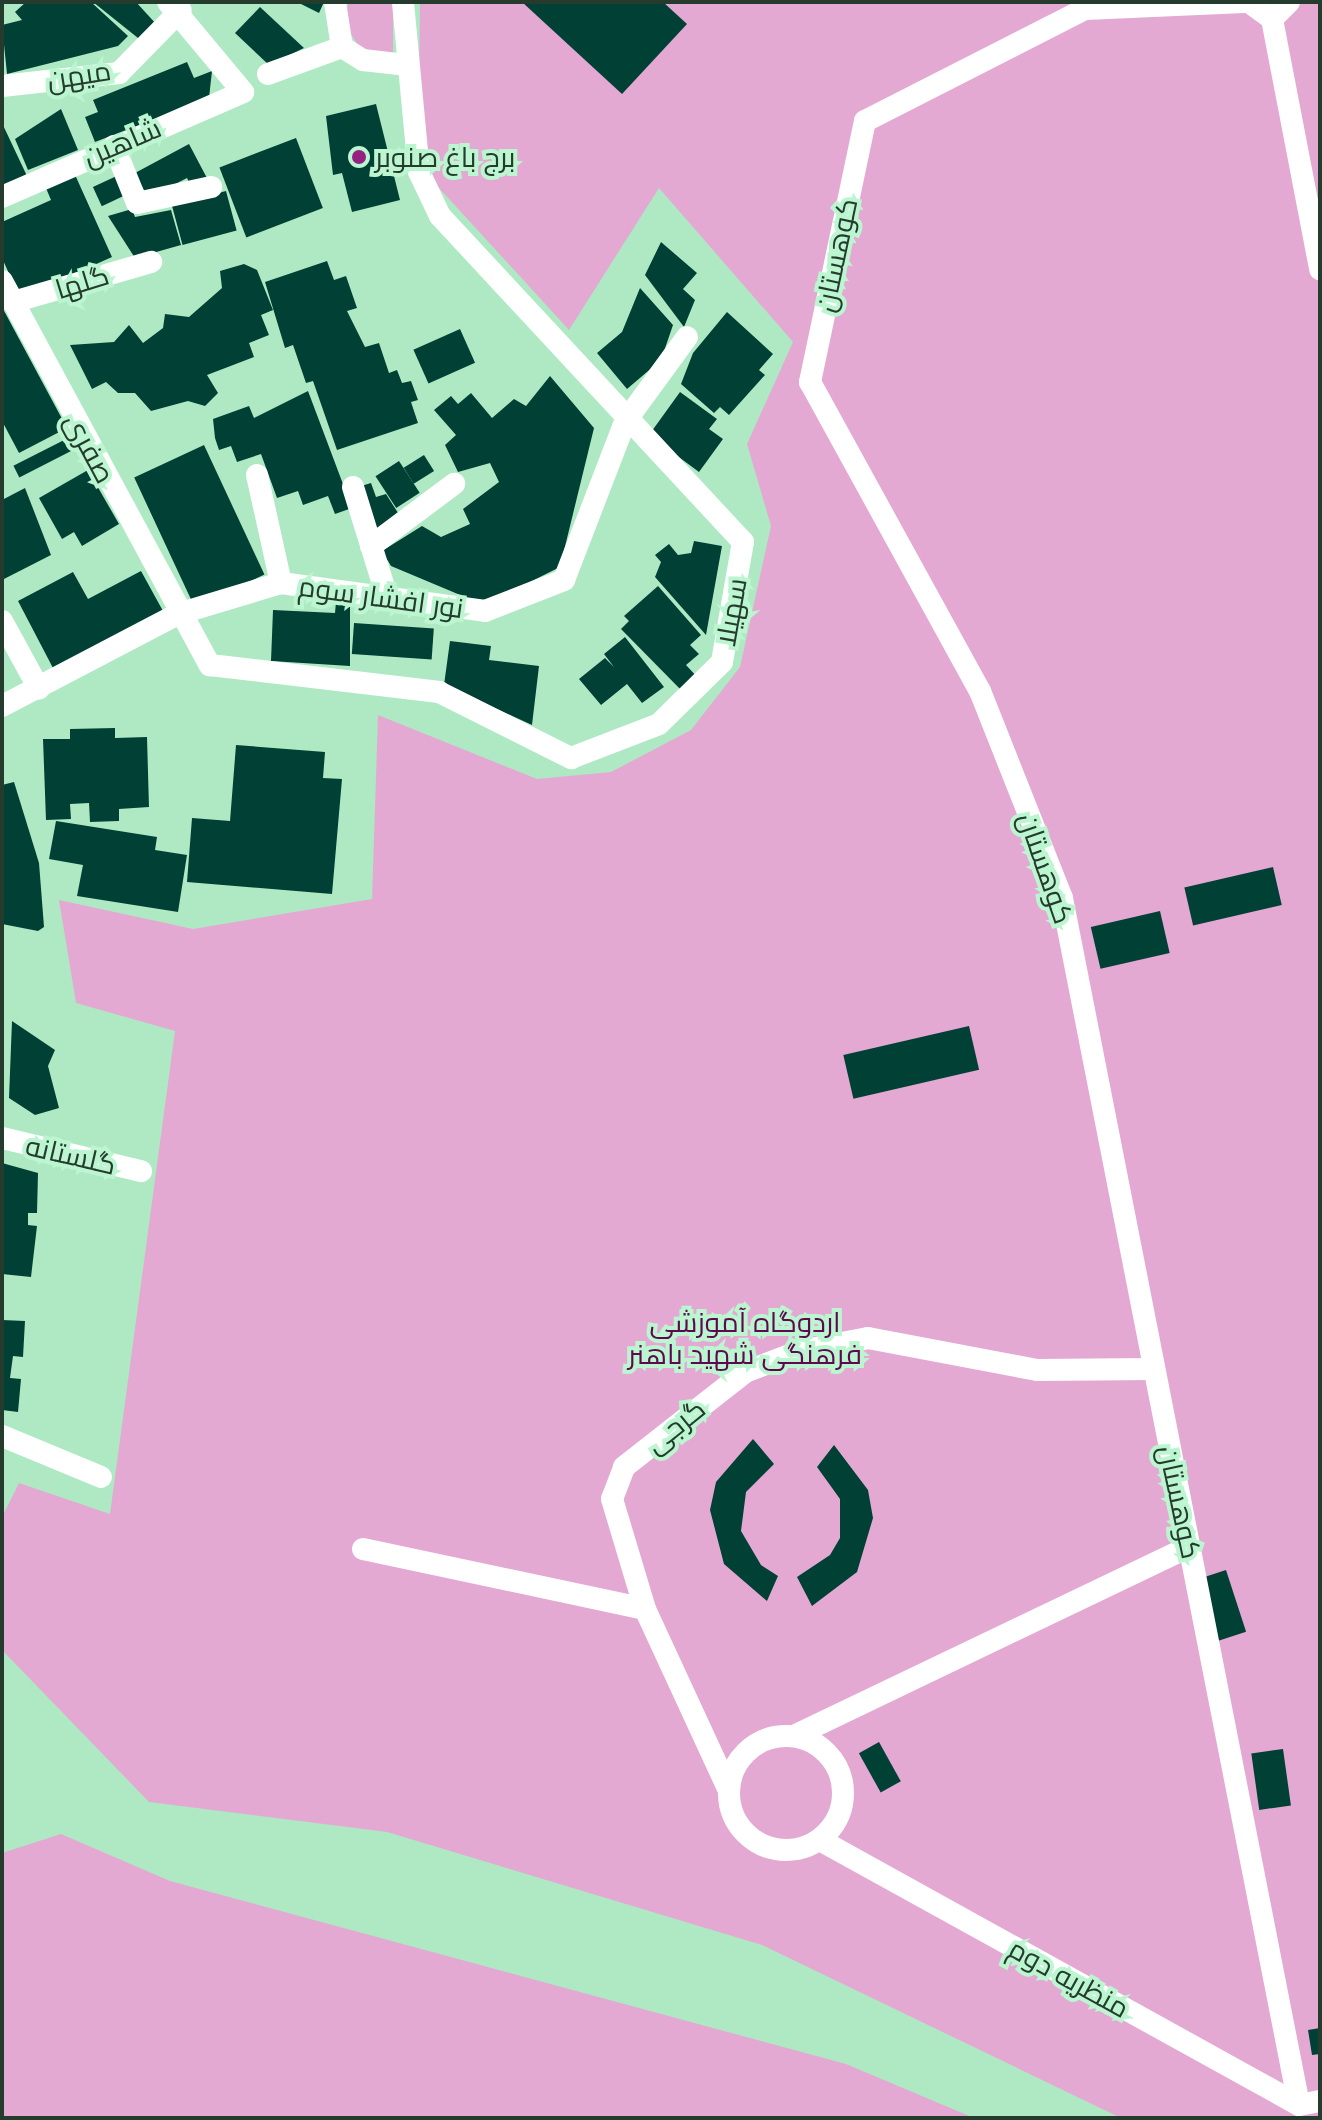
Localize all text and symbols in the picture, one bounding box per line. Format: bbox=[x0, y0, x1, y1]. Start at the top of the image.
street label: میهن bbox=[45, 53, 113, 97]
street label: شاهین bbox=[78, 111, 166, 173]
place label: برج باغ صنوبر bbox=[375, 140, 516, 174]
marker: برج باغ صنوبر bbox=[350, 148, 368, 166]
street label: کوهستان bbox=[808, 195, 864, 315]
street label: گلها bbox=[51, 258, 113, 306]
street label: صفری bbox=[58, 407, 122, 489]
street label: نور افشار سوم bbox=[296, 569, 466, 625]
street label: سهیلا bbox=[708, 575, 754, 649]
street label: کوهستان bbox=[1011, 808, 1081, 928]
street label: گلستانه bbox=[23, 1128, 119, 1182]
park label: اردوگاه آموزشی فرهنگی شهید باهنر bbox=[628, 1305, 862, 1371]
street label: گرجی bbox=[638, 1392, 712, 1460]
street label: کوهستان bbox=[1152, 1442, 1208, 1562]
street label: منظریه دوم bbox=[1003, 1931, 1135, 2025]

